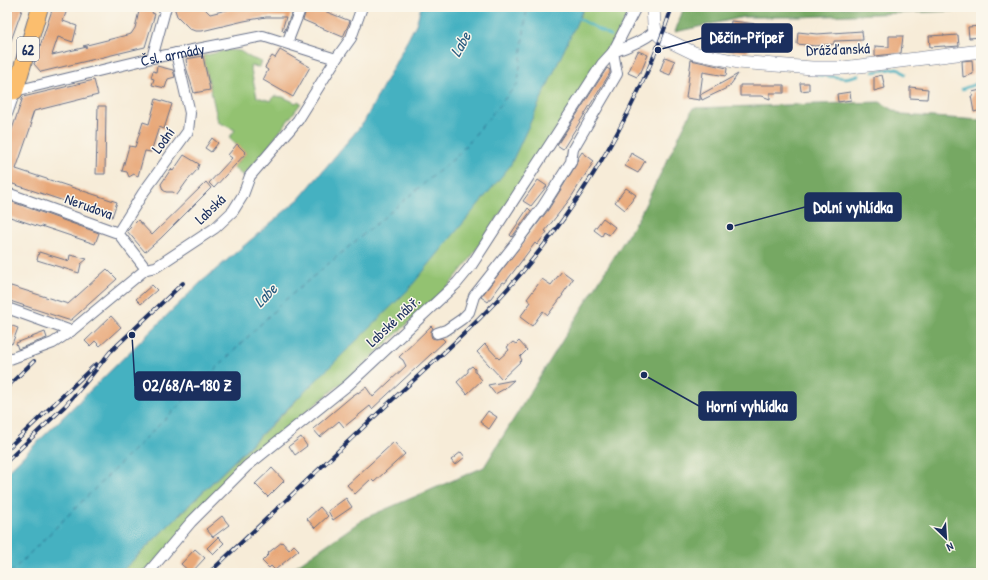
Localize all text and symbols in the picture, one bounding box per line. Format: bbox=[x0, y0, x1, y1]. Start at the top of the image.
callout: Děčín-Přípeř bbox=[702, 24, 792, 52]
text: Děčín-Přípeř bbox=[710, 26, 785, 49]
water label: Labe bbox=[444, 27, 476, 60]
road number: 62 bbox=[17, 37, 39, 61]
street label: Čsl. armády bbox=[138, 37, 206, 71]
street label: Drážďanská bbox=[806, 37, 870, 61]
street label: Lodní bbox=[146, 123, 180, 157]
street label: Nerudova bbox=[62, 188, 116, 224]
street label: Labská bbox=[190, 189, 230, 229]
callout: Dolní vyhlídka bbox=[805, 193, 901, 221]
text: Dolní vyhlídka bbox=[813, 196, 894, 219]
water label: Labe bbox=[248, 278, 282, 312]
street label: Labské nábř. bbox=[361, 291, 425, 351]
callout: O2/68/A-180 Z bbox=[135, 372, 240, 400]
text: O2/68/A-180 Z bbox=[142, 374, 232, 396]
callout: Horní vyhlídka bbox=[699, 392, 796, 420]
text: Horní vyhlídka bbox=[706, 395, 788, 418]
north arrow bbox=[926, 518, 966, 558]
text: N bbox=[944, 539, 956, 555]

